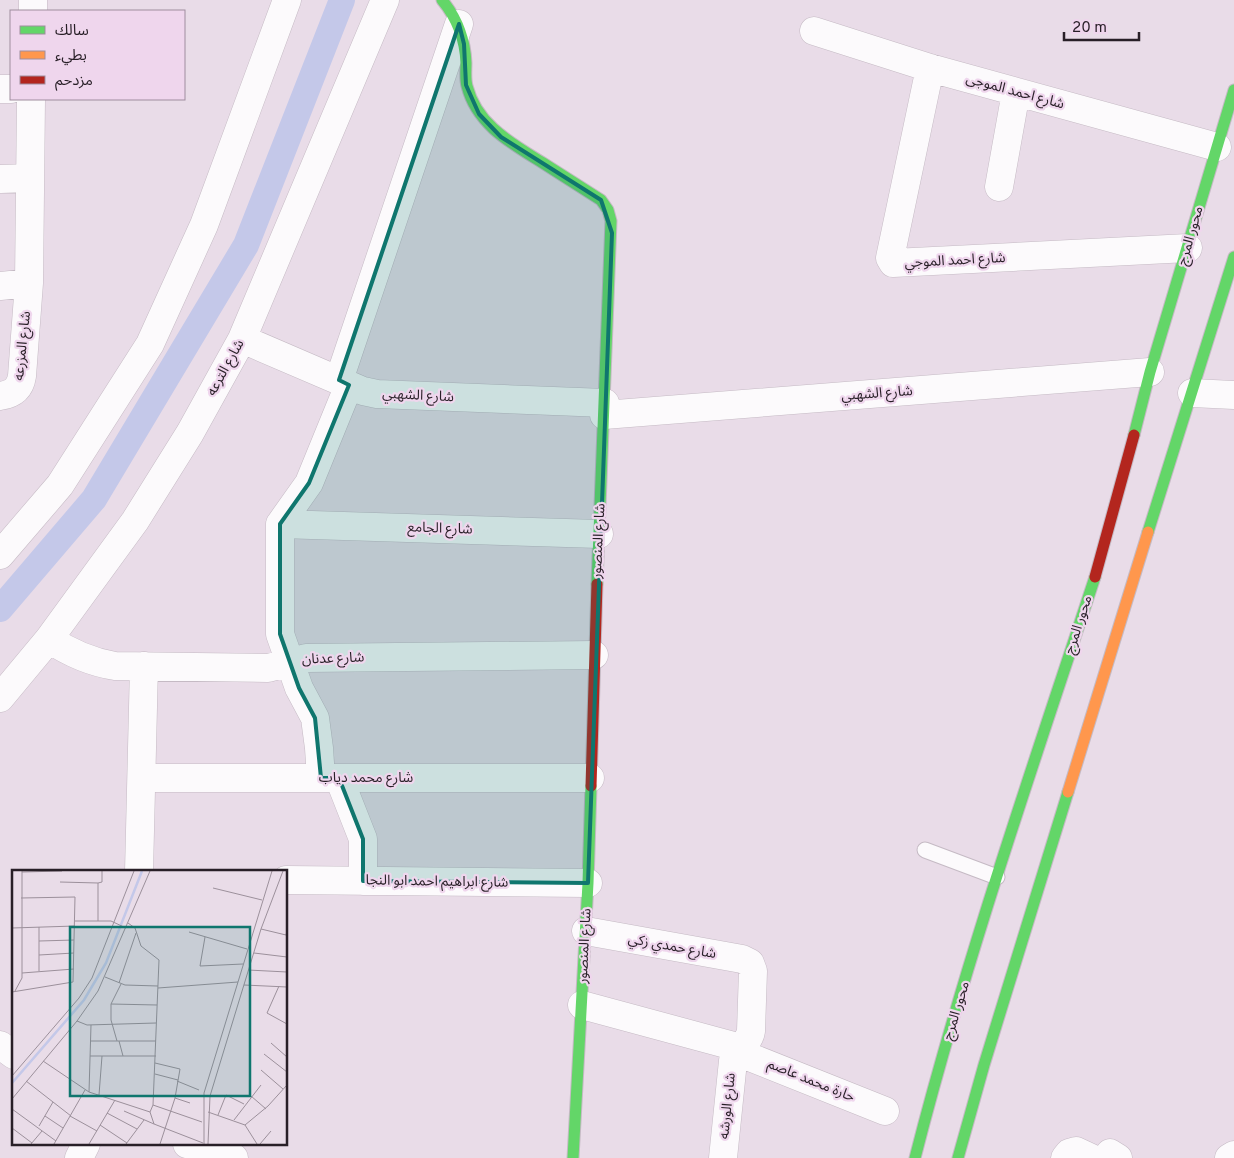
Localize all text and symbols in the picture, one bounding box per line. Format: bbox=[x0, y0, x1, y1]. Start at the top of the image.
legend bbox=[10, 10, 185, 100]
scale bar bbox=[1064, 10, 1139, 42]
text: 20 m bbox=[1072, 19, 1107, 38]
text: سالك bbox=[55, 22, 89, 41]
text: بطيء bbox=[55, 47, 87, 66]
street label: شارع احمد الموجى bbox=[964, 71, 1066, 114]
text: مزدحم bbox=[55, 72, 93, 91]
street label: محور المرج bbox=[1174, 204, 1209, 268]
street label: شارع احمد الموجي bbox=[904, 250, 1006, 273]
street label: شارع المزرعه bbox=[11, 310, 36, 382]
street label: شارع الترعه bbox=[204, 337, 249, 400]
street label: شارع الشهبي bbox=[841, 383, 913, 406]
street label: شارع الشهبي bbox=[382, 386, 454, 408]
street label: شارع المنصور bbox=[588, 503, 610, 580]
street label: شارع الجامع bbox=[407, 519, 473, 540]
street label: محور المرج bbox=[1062, 593, 1097, 657]
street label: شارع عدنان bbox=[301, 649, 365, 670]
street label: شارع محمد دياب bbox=[319, 770, 413, 788]
inset map bbox=[12, 870, 288, 1146]
street label: شارع ابراهيم احمد ابو النجا bbox=[365, 872, 509, 893]
street label: شارع المنصور bbox=[574, 908, 596, 985]
street label: شارع حمدي زكي bbox=[627, 931, 717, 964]
street label: محور المرج bbox=[940, 979, 975, 1043]
street label: حارة محمد عاصم bbox=[765, 1056, 857, 1107]
street label: شارع الورشه bbox=[716, 1072, 741, 1140]

